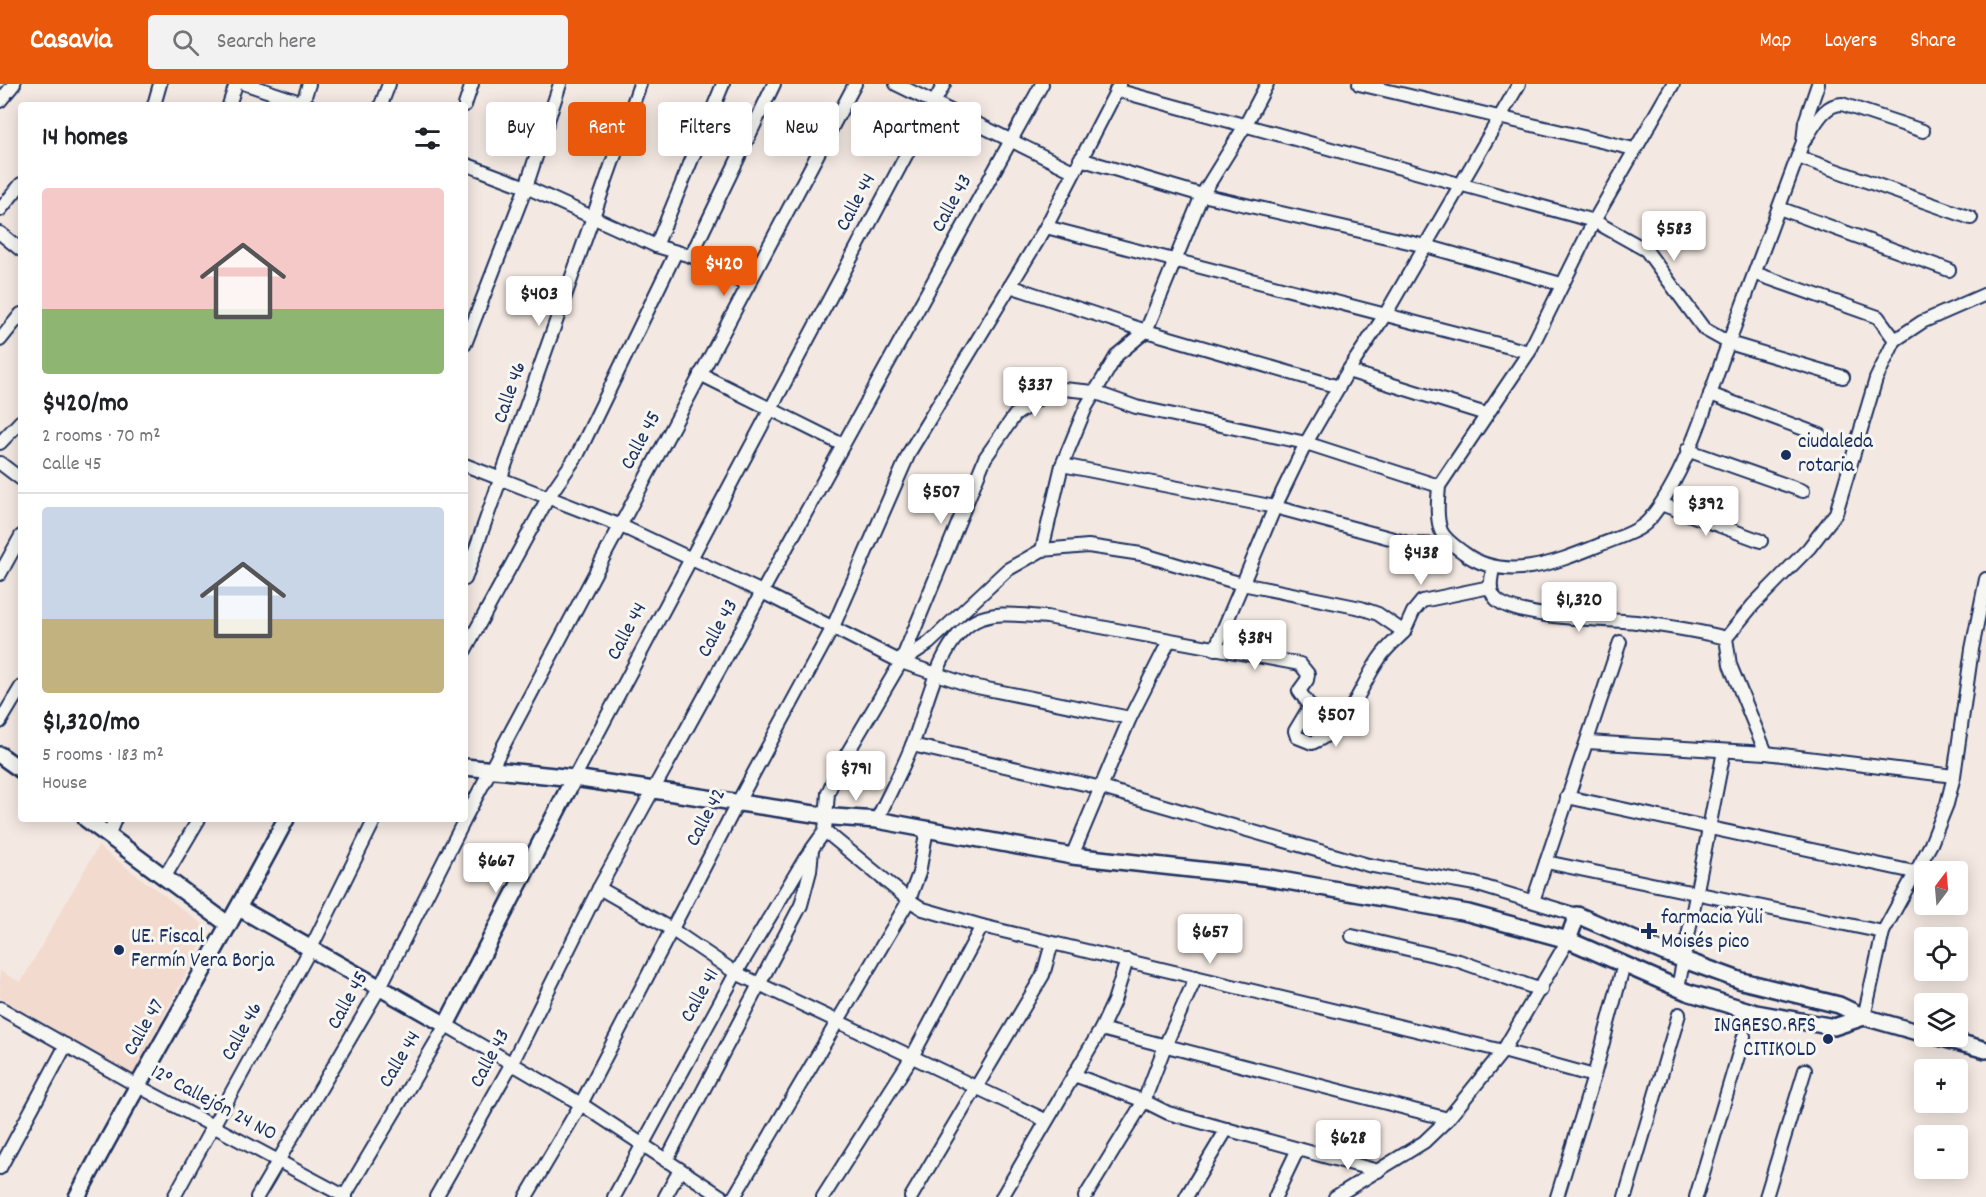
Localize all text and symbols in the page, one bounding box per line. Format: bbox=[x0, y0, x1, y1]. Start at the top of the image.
search box bbox=[148, 15, 568, 69]
text: Casavia bbox=[30, 22, 112, 62]
icon: search bbox=[169, 26, 202, 59]
text: Search here bbox=[217, 27, 316, 58]
text: Map bbox=[1760, 27, 1791, 57]
text: Layers bbox=[1824, 27, 1877, 57]
text: Share bbox=[1910, 27, 1956, 57]
chip: Buy bbox=[486, 102, 556, 156]
chip: Rent bbox=[568, 102, 646, 156]
chip: Filters bbox=[658, 102, 752, 156]
chip: New bbox=[764, 102, 839, 156]
chip: Apartment bbox=[851, 102, 981, 156]
text: 14 homes bbox=[42, 120, 128, 157]
icon: filters bbox=[411, 122, 444, 155]
street label: Calle 44 bbox=[829, 169, 885, 237]
street label: Calle 43 bbox=[925, 169, 981, 239]
pin: $583 bbox=[1638, 211, 1710, 262]
text: $583 bbox=[1656, 216, 1692, 244]
icon: home bbox=[189, 227, 297, 335]
pin: $420 bbox=[688, 246, 760, 297]
text: $420 bbox=[705, 251, 743, 279]
pin: $403 bbox=[503, 276, 575, 327]
text: $403 bbox=[520, 281, 558, 309]
street label: Calle 46 bbox=[487, 358, 535, 428]
pin: $337 bbox=[999, 367, 1071, 418]
text: $337 bbox=[1017, 372, 1053, 400]
text: $420/mo bbox=[42, 386, 128, 423]
street label: Calle 45 bbox=[614, 406, 670, 476]
text: 2 rooms · 70 m² bbox=[42, 423, 161, 451]
place label: ciudaleda rotaria bbox=[1798, 428, 1874, 482]
marker: ciudaleda rotaria bbox=[1779, 448, 1793, 462]
text: Calle 45 bbox=[42, 451, 102, 479]
pin: $507 bbox=[905, 474, 977, 525]
text: $507 bbox=[922, 479, 960, 507]
pin: $392 bbox=[1670, 486, 1742, 537]
text: $392 bbox=[1688, 491, 1724, 519]
pin: $438 bbox=[1385, 535, 1457, 586]
text: $438 bbox=[1403, 540, 1439, 568]
icon: home bbox=[189, 546, 297, 654]
pin: $1,320 bbox=[1530, 582, 1628, 633]
text: $1,320 bbox=[1556, 587, 1602, 615]
street label: Calle 43 bbox=[691, 594, 747, 664]
street label: Calle 44 bbox=[600, 598, 656, 666]
pin: $384 bbox=[1219, 620, 1291, 671]
text: $384 bbox=[1237, 625, 1273, 653]
pin: $507 bbox=[1300, 697, 1372, 748]
text: $507 bbox=[1317, 702, 1355, 730]
text: $1,320/mo bbox=[42, 705, 140, 742]
text: 5 rooms · 183 m² bbox=[42, 742, 164, 770]
pin: $791 bbox=[820, 751, 892, 802]
text: $791 bbox=[840, 756, 872, 784]
text: House bbox=[42, 770, 87, 798]
street label: Calle 42 bbox=[679, 784, 735, 852]
pin: $667 bbox=[460, 843, 532, 894]
text: $667 bbox=[477, 848, 515, 876]
north arrow bbox=[1914, 861, 1968, 915]
map controls bbox=[1914, 861, 1968, 1179]
place label: farmacia Yuli Moisés pico bbox=[1661, 904, 1763, 958]
pin: $657 bbox=[1174, 914, 1246, 965]
text: $657 bbox=[1192, 919, 1228, 947]
place label: UE. Fiscal Fermín Vera Borja bbox=[131, 923, 276, 977]
marker: farmacia Yuli Moisés pico bbox=[1642, 924, 1656, 938]
button: locate bbox=[1914, 927, 1968, 981]
marker: UE. Fiscal Fermín Vera Borja bbox=[112, 943, 126, 957]
street label: Calle 41 bbox=[674, 964, 728, 1028]
street label: Calle 45 bbox=[321, 966, 377, 1036]
button: layers bbox=[1914, 993, 1968, 1047]
street label: Calle 47 bbox=[117, 994, 173, 1062]
street label: Calle 46 bbox=[215, 997, 271, 1067]
place label: INGRESO RFS CITIKOLD bbox=[1714, 1012, 1816, 1066]
street label: Calle 43 bbox=[463, 1024, 519, 1094]
street label: Calle 44 bbox=[372, 1026, 430, 1094]
marker: INGRESO RFS CITIKOLD bbox=[1821, 1032, 1835, 1046]
street label: 12° Callejón 24 NO bbox=[144, 1058, 282, 1150]
button: + bbox=[1914, 1059, 1968, 1113]
pin: $628 bbox=[1312, 1120, 1384, 1171]
text: $628 bbox=[1330, 1125, 1366, 1153]
button: − bbox=[1914, 1125, 1968, 1179]

